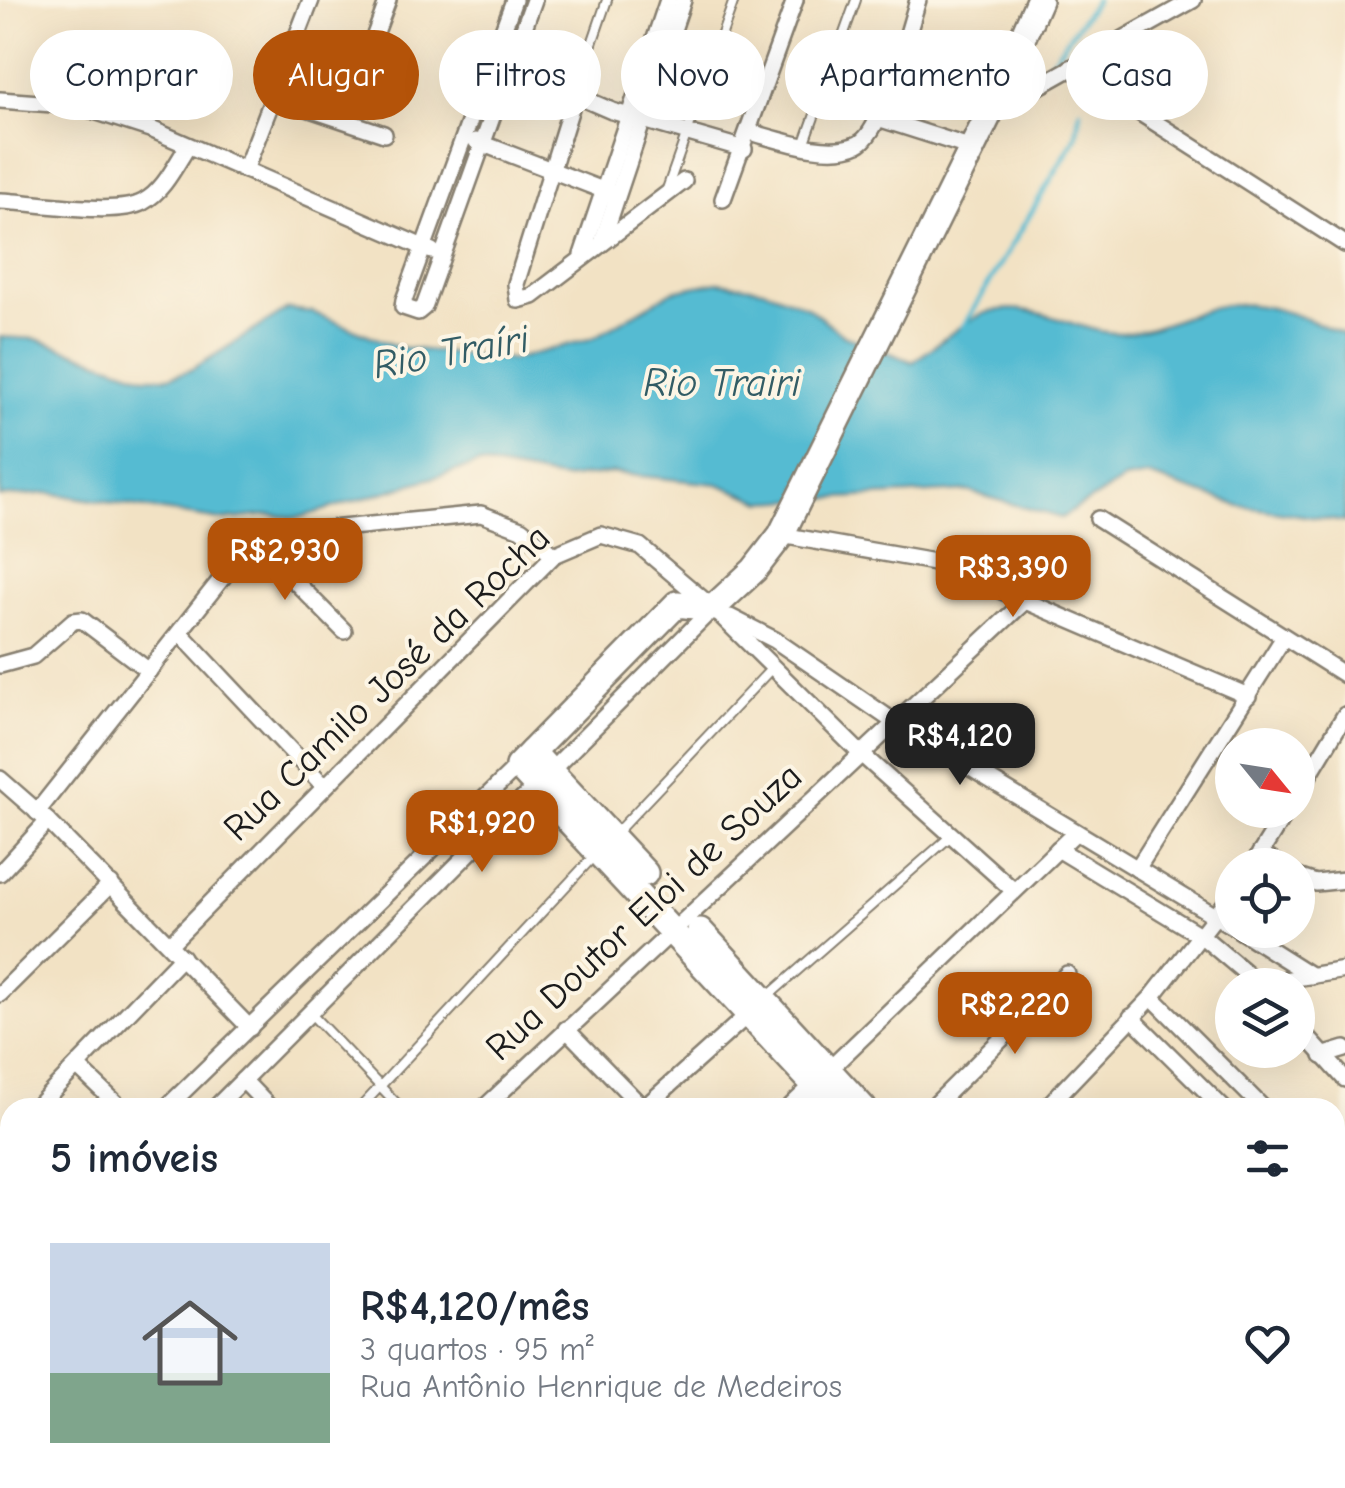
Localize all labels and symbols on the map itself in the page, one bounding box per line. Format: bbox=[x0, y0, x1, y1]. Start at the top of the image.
water label: Rio Traíri bbox=[370, 316, 533, 388]
water label: Rio Trairi bbox=[643, 360, 802, 406]
street label: Rua Camilo José da Rocha bbox=[215, 516, 559, 850]
pin: R$2,930 bbox=[193, 518, 377, 603]
pin: R$3,390 bbox=[921, 535, 1105, 620]
pin: R$4,120 bbox=[868, 703, 1052, 788]
north arrow bbox=[1215, 728, 1315, 828]
street label: Rua Doutor Eloi de Souza bbox=[477, 754, 811, 1070]
pin: R$1,920 bbox=[390, 790, 574, 875]
pin: R$2,220 bbox=[923, 972, 1107, 1057]

